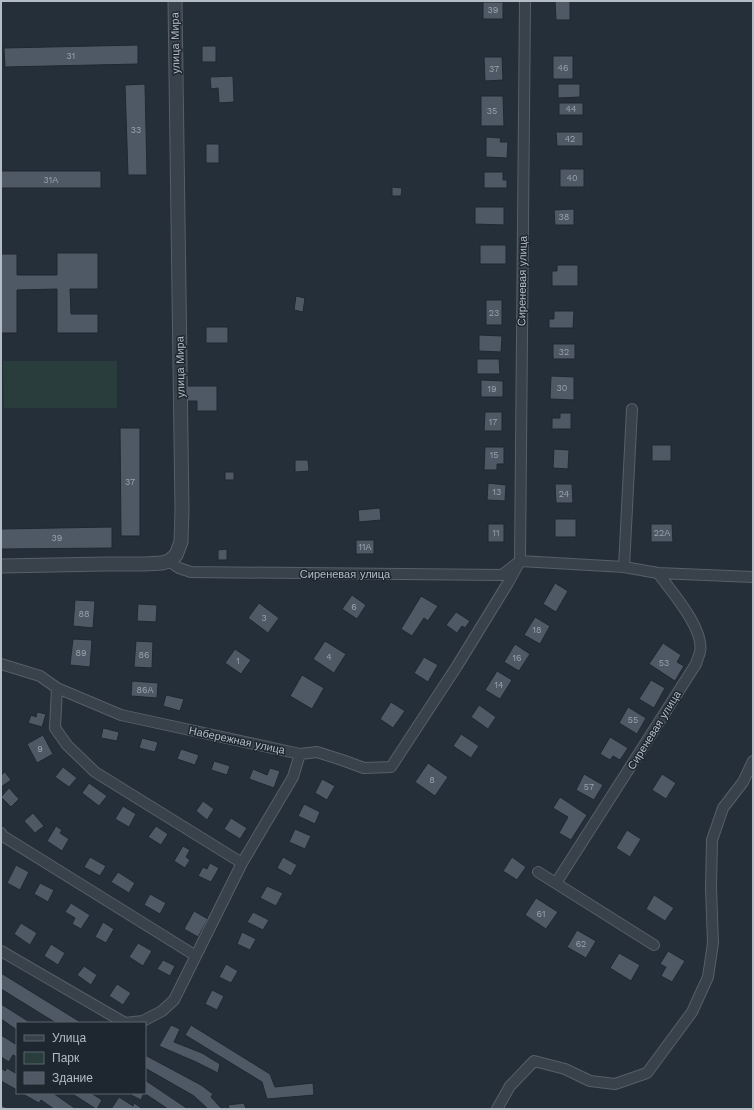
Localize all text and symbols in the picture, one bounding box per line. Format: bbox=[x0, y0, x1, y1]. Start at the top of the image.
house number: 39 bbox=[488, 5, 498, 15]
street label: улица Мира bbox=[168, 11, 183, 74]
house number: 31 bbox=[67, 51, 75, 61]
house number: 46 bbox=[558, 63, 568, 73]
house number: 37 bbox=[489, 64, 499, 74]
house number: 44 bbox=[566, 104, 577, 114]
house number: 35 bbox=[487, 106, 497, 116]
house number: 33 bbox=[131, 125, 141, 135]
house number: 42 bbox=[565, 134, 575, 144]
house number: 40 bbox=[566, 173, 578, 183]
house number: 31А bbox=[44, 175, 58, 185]
house number: 38 bbox=[559, 212, 569, 222]
street label: Сиреневая улица bbox=[515, 235, 530, 326]
house number: 23 bbox=[489, 308, 499, 318]
street label: улица Мира bbox=[173, 335, 188, 398]
house number: 32 bbox=[559, 347, 569, 357]
house number: 30 bbox=[557, 383, 568, 393]
house number: 19 bbox=[487, 384, 497, 394]
house number: 17 bbox=[489, 417, 497, 427]
house number: 15 bbox=[490, 450, 498, 460]
house number: 37 bbox=[125, 477, 135, 487]
house number: 13 bbox=[493, 487, 501, 497]
house number: 24 bbox=[559, 489, 570, 499]
house number: 11 bbox=[492, 528, 500, 538]
house number: 22А bbox=[654, 528, 670, 538]
house number: 39 bbox=[52, 533, 62, 543]
house number: 11А bbox=[358, 542, 372, 552]
street label: Сиреневая улица bbox=[300, 568, 391, 581]
house number: 6 bbox=[351, 602, 357, 612]
house number: 88 bbox=[78, 609, 90, 619]
house number: 3 bbox=[261, 613, 267, 623]
house number: 18 bbox=[532, 625, 542, 635]
house number: 89 bbox=[75, 648, 87, 658]
house number: 86 bbox=[138, 650, 150, 660]
house number: 4 bbox=[326, 652, 332, 662]
house number: 16 bbox=[513, 653, 521, 663]
house number: 1 bbox=[236, 656, 240, 666]
house number: 53 bbox=[659, 658, 669, 668]
house number: 14 bbox=[494, 680, 504, 690]
house number: 86А bbox=[136, 685, 154, 695]
street label: Сиреневая улица bbox=[625, 688, 684, 772]
house number: 55 bbox=[628, 715, 638, 725]
street label: Набережная улица bbox=[188, 724, 287, 757]
house number: 9 bbox=[37, 744, 43, 754]
house number: 8 bbox=[429, 775, 435, 785]
house number: 57 bbox=[584, 782, 594, 792]
house number: 61 bbox=[537, 909, 545, 919]
house number: 62 bbox=[576, 939, 586, 949]
legend bbox=[16, 1022, 146, 1094]
text: Улица bbox=[52, 1031, 86, 1045]
text: Парк bbox=[52, 1051, 80, 1065]
text: Здание bbox=[52, 1071, 93, 1085]

